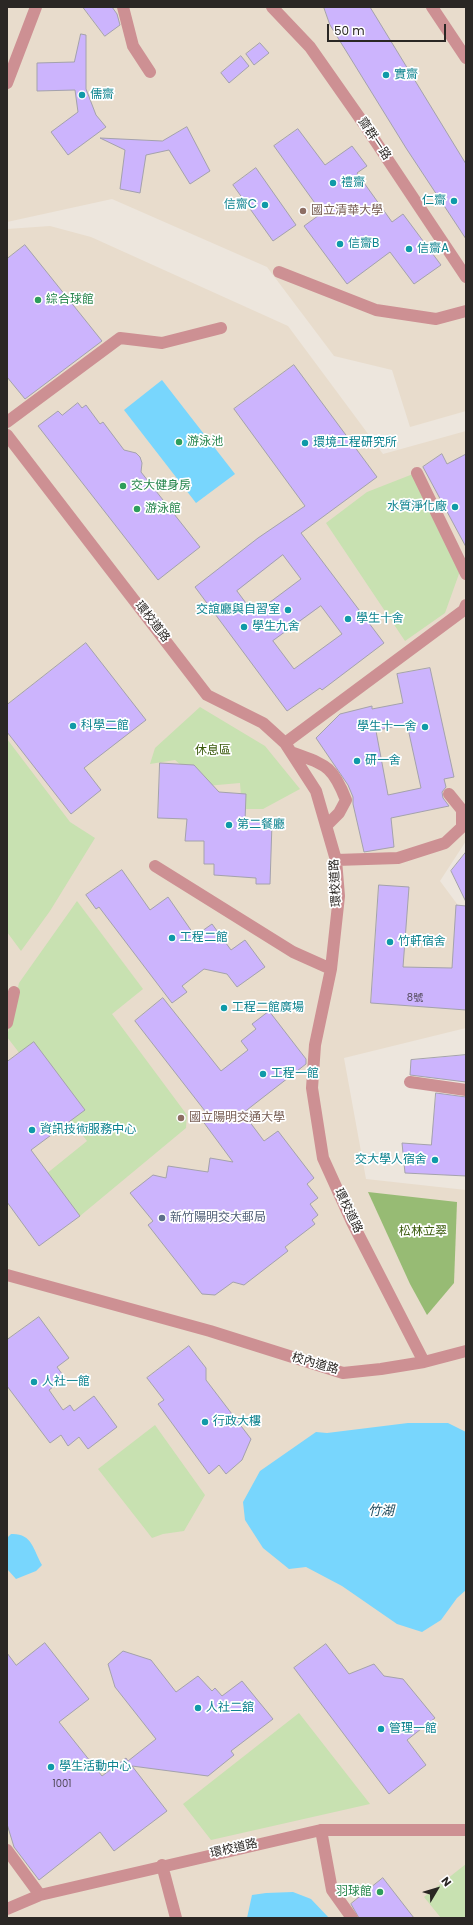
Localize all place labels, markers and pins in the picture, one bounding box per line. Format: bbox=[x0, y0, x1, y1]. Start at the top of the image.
place label: 實齋 bbox=[394, 68, 418, 82]
marker: 實齋 bbox=[381, 70, 391, 80]
place label: 儒齋 bbox=[90, 88, 114, 102]
marker: 儒齋 bbox=[77, 90, 87, 100]
place label: 禮齋 bbox=[341, 176, 365, 190]
marker: 禮齋 bbox=[328, 178, 338, 188]
place label: 仁齋 bbox=[422, 194, 446, 208]
marker: 仁齋 bbox=[449, 196, 459, 206]
place label: 信齋C bbox=[224, 198, 257, 212]
marker: 信齋C bbox=[260, 200, 270, 210]
place label: 國立清華大學 bbox=[311, 204, 383, 218]
marker: 國立清華大學 bbox=[298, 206, 308, 216]
place label: 信齋B bbox=[348, 237, 379, 251]
marker: 信齋B bbox=[335, 239, 345, 249]
place label: 信齋A bbox=[417, 242, 449, 256]
marker: 信齋A bbox=[404, 244, 414, 254]
place label: 綜合球館 bbox=[46, 293, 94, 307]
marker: 綜合球館 bbox=[33, 295, 43, 305]
place label: 游泳池 bbox=[187, 435, 223, 449]
place label: 環境工程研究所 bbox=[313, 436, 397, 450]
marker: 游泳池 bbox=[174, 437, 184, 447]
marker: 環境工程研究所 bbox=[300, 438, 310, 448]
place label: 交大健身房 bbox=[131, 479, 191, 493]
marker: 交大健身房 bbox=[118, 481, 128, 491]
place label: 水質淨化廠 bbox=[387, 500, 447, 514]
place label: 游泳館 bbox=[145, 502, 181, 516]
marker: 水質淨化廠 bbox=[450, 502, 460, 512]
marker: 游泳館 bbox=[132, 504, 142, 514]
place label: 交誼廳與自習室 bbox=[196, 603, 280, 617]
marker: 交誼廳與自習室 bbox=[283, 605, 293, 615]
place label: 學生十舍 bbox=[356, 612, 404, 626]
marker: 學生十舍 bbox=[343, 614, 353, 624]
place label: 學生九舍 bbox=[252, 620, 300, 634]
marker: 學生九舍 bbox=[239, 622, 249, 632]
place label: 科學二館 bbox=[81, 719, 129, 733]
place label: 學生十一舍 bbox=[357, 720, 417, 734]
marker: 科學二館 bbox=[68, 721, 78, 731]
marker: 學生十一舍 bbox=[420, 722, 430, 732]
place label: 研一舍 bbox=[365, 754, 401, 768]
marker: 研一舍 bbox=[352, 756, 362, 766]
place label: 第二餐廳 bbox=[237, 818, 285, 832]
marker: 第二餐廳 bbox=[224, 820, 234, 830]
place label: 工程二館 bbox=[180, 931, 228, 945]
marker: 工程二館 bbox=[167, 933, 177, 943]
place label: 竹軒宿舍 bbox=[398, 935, 446, 949]
marker: 竹軒宿舍 bbox=[385, 937, 395, 947]
place label: 工程二館廣場 bbox=[232, 1001, 304, 1015]
marker: 工程二館廣場 bbox=[219, 1003, 229, 1013]
place label: 工程一館 bbox=[271, 1067, 319, 1081]
marker: 工程一館 bbox=[258, 1069, 268, 1079]
place label: 國立陽明交通大學 bbox=[189, 1111, 285, 1125]
marker: 國立陽明交通大學 bbox=[176, 1113, 186, 1123]
place label: 資訊技術服務中心 bbox=[40, 1123, 136, 1137]
marker: 資訊技術服務中心 bbox=[27, 1125, 37, 1135]
place label: 交大學人宿舍 bbox=[355, 1153, 427, 1167]
marker: 交大學人宿舍 bbox=[430, 1155, 440, 1165]
place label: 新竹陽明交大郵局 bbox=[170, 1211, 266, 1225]
marker: 新竹陽明交大郵局 bbox=[157, 1213, 167, 1223]
place label: 人社一館 bbox=[42, 1375, 90, 1389]
marker: 人社一館 bbox=[29, 1377, 39, 1387]
place label: 行政大樓 bbox=[213, 1415, 261, 1429]
marker: 行政大樓 bbox=[200, 1417, 210, 1427]
place label: 人社二舘 bbox=[206, 1701, 254, 1715]
marker: 人社二舘 bbox=[193, 1703, 203, 1713]
place label: 管理一館 bbox=[389, 1722, 437, 1736]
marker: 管理一館 bbox=[376, 1724, 386, 1734]
place label: 學生活動中心 bbox=[59, 1760, 131, 1774]
marker: 學生活動中心 bbox=[46, 1762, 56, 1772]
place label: 羽球館 bbox=[336, 1885, 372, 1899]
marker: 羽球館 bbox=[375, 1887, 385, 1897]

